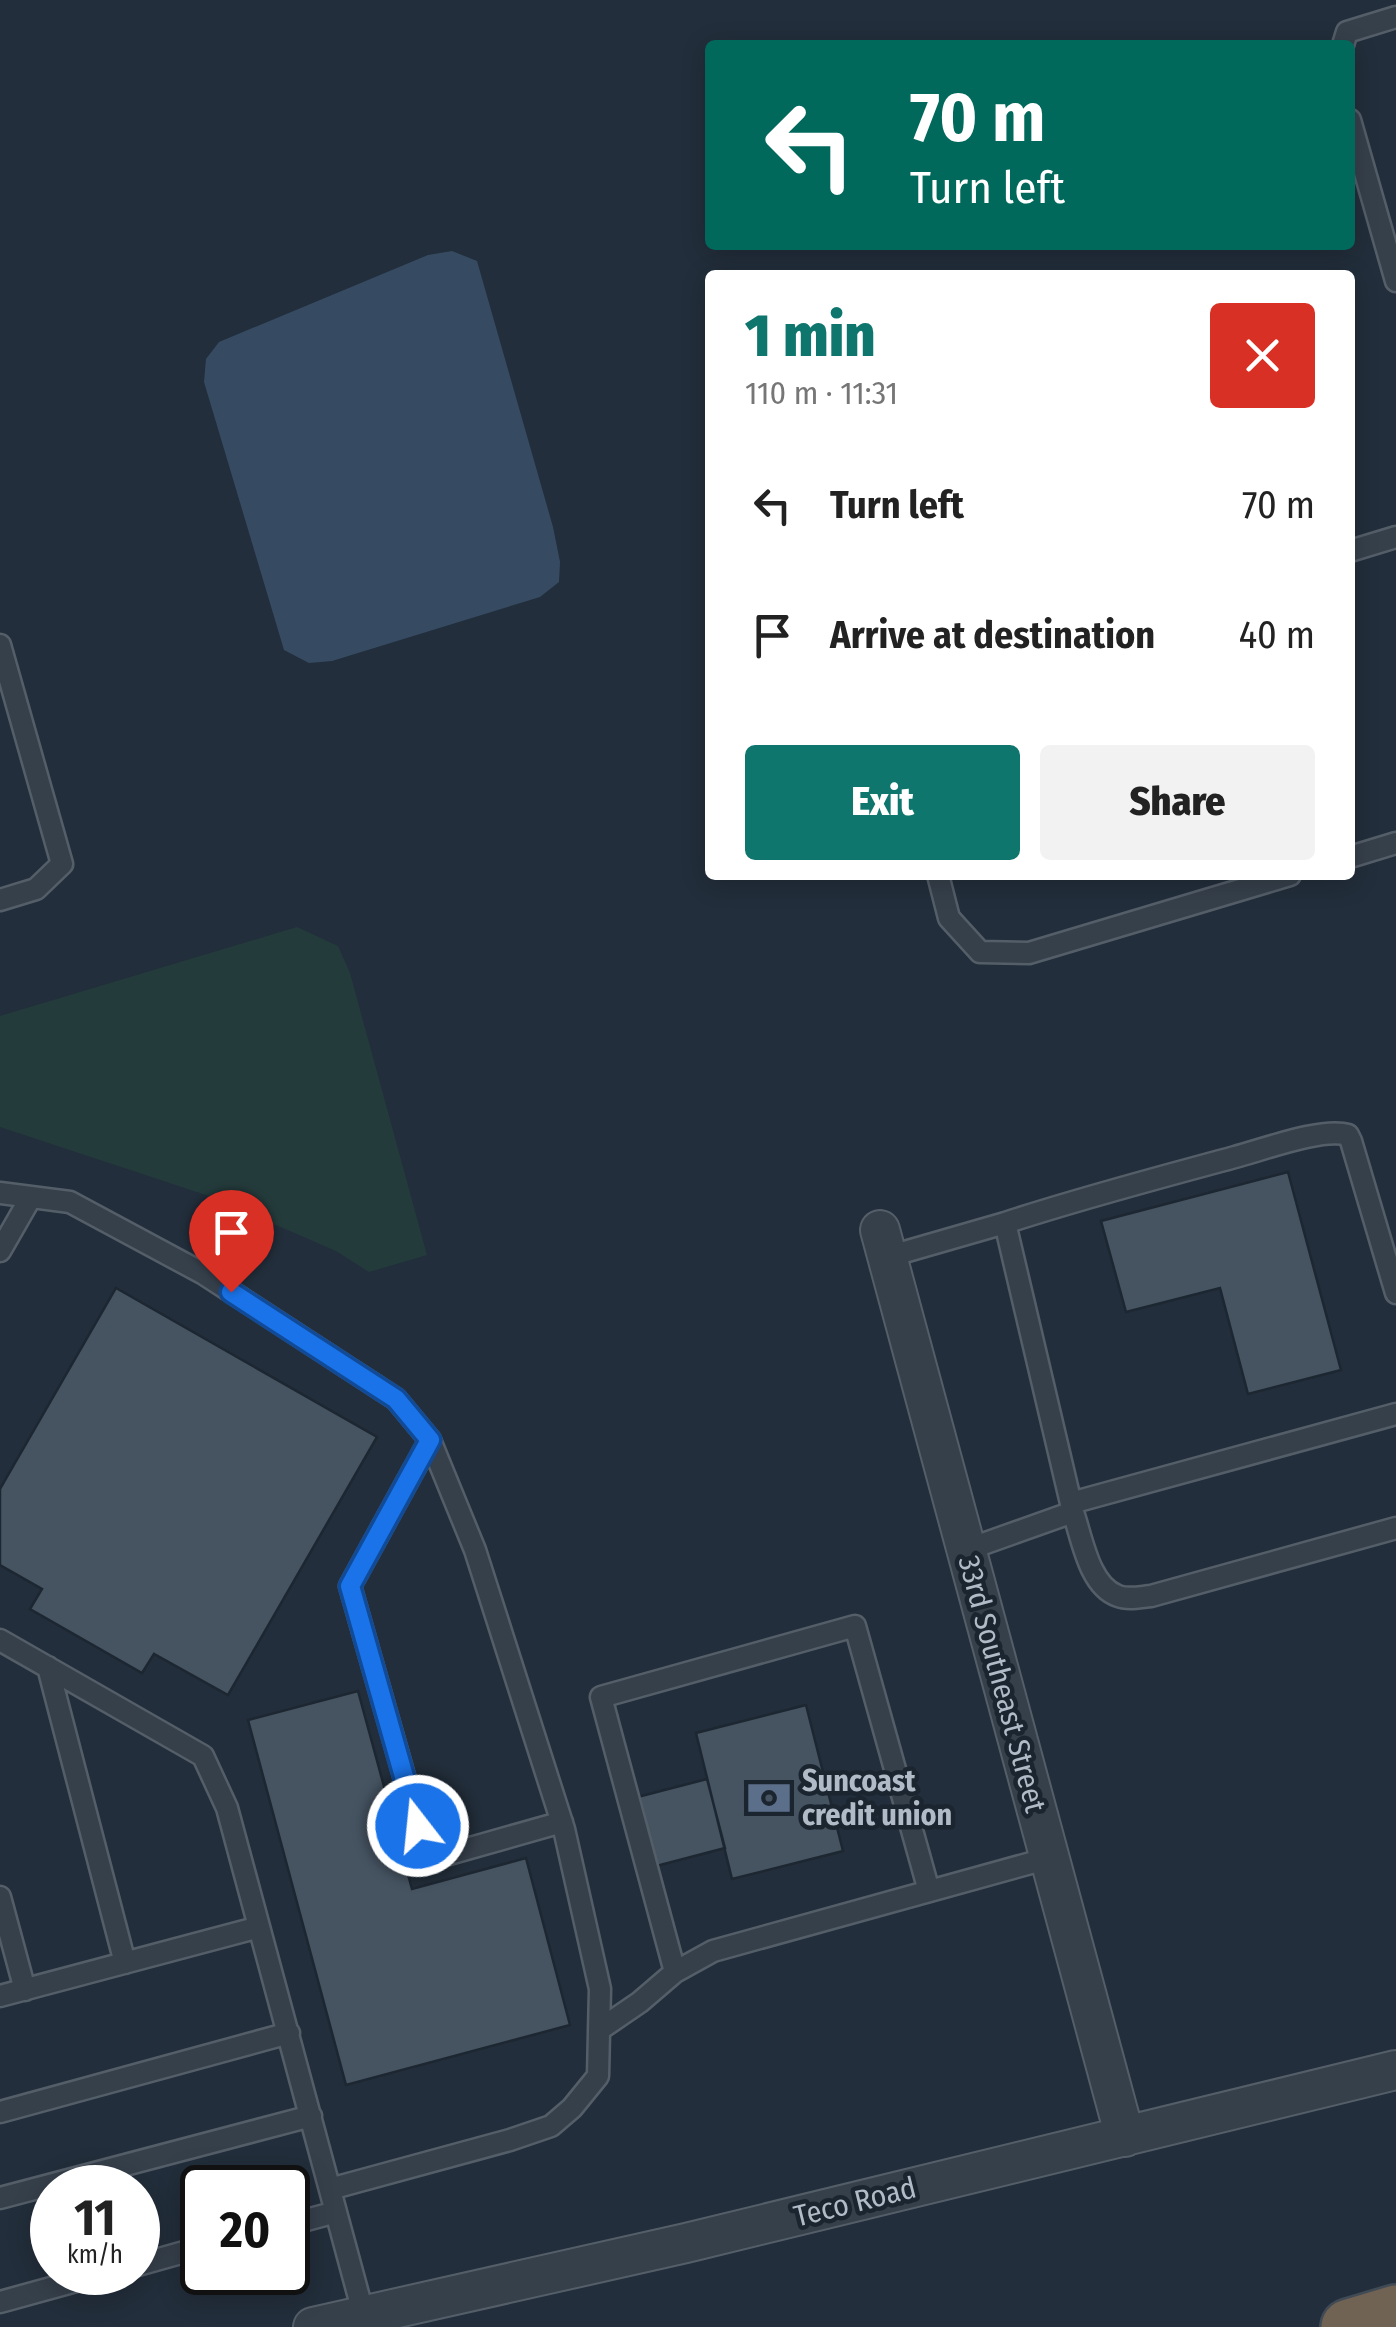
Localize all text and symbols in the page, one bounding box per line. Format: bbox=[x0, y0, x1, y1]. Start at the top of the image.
text: 70 m bbox=[910, 76, 1045, 160]
icon: left bbox=[745, 80, 875, 210]
text: Turn left bbox=[910, 161, 1065, 215]
text: 1 min bbox=[745, 300, 876, 372]
button: close bbox=[1210, 303, 1315, 408]
text: 110 m · 11:31 bbox=[745, 374, 898, 412]
icon: left bbox=[745, 478, 800, 533]
text: Turn left bbox=[830, 482, 964, 528]
text: 70 m bbox=[1242, 482, 1315, 528]
icon: arrive bbox=[745, 608, 800, 663]
text: Arrive at destination bbox=[830, 612, 1155, 658]
text: 40 m bbox=[1239, 612, 1315, 658]
button: Exit bbox=[745, 745, 1020, 860]
button: Share bbox=[1040, 745, 1315, 860]
pin bbox=[189, 1190, 274, 1293]
icon: arrive bbox=[204, 1205, 259, 1260]
street label: 33rd Southeast Street bbox=[950, 1552, 1054, 1816]
place label: Suncoast credit union bbox=[802, 1763, 952, 1833]
position arrow bbox=[366, 1774, 470, 1878]
bank icon: Suncoast credit union bbox=[745, 1774, 793, 1822]
speed limit sign: 20 bbox=[180, 2165, 310, 2295]
street label: Teco Road bbox=[790, 2169, 920, 2235]
text: 11 bbox=[74, 2188, 116, 2248]
text: km/h bbox=[67, 2240, 123, 2270]

